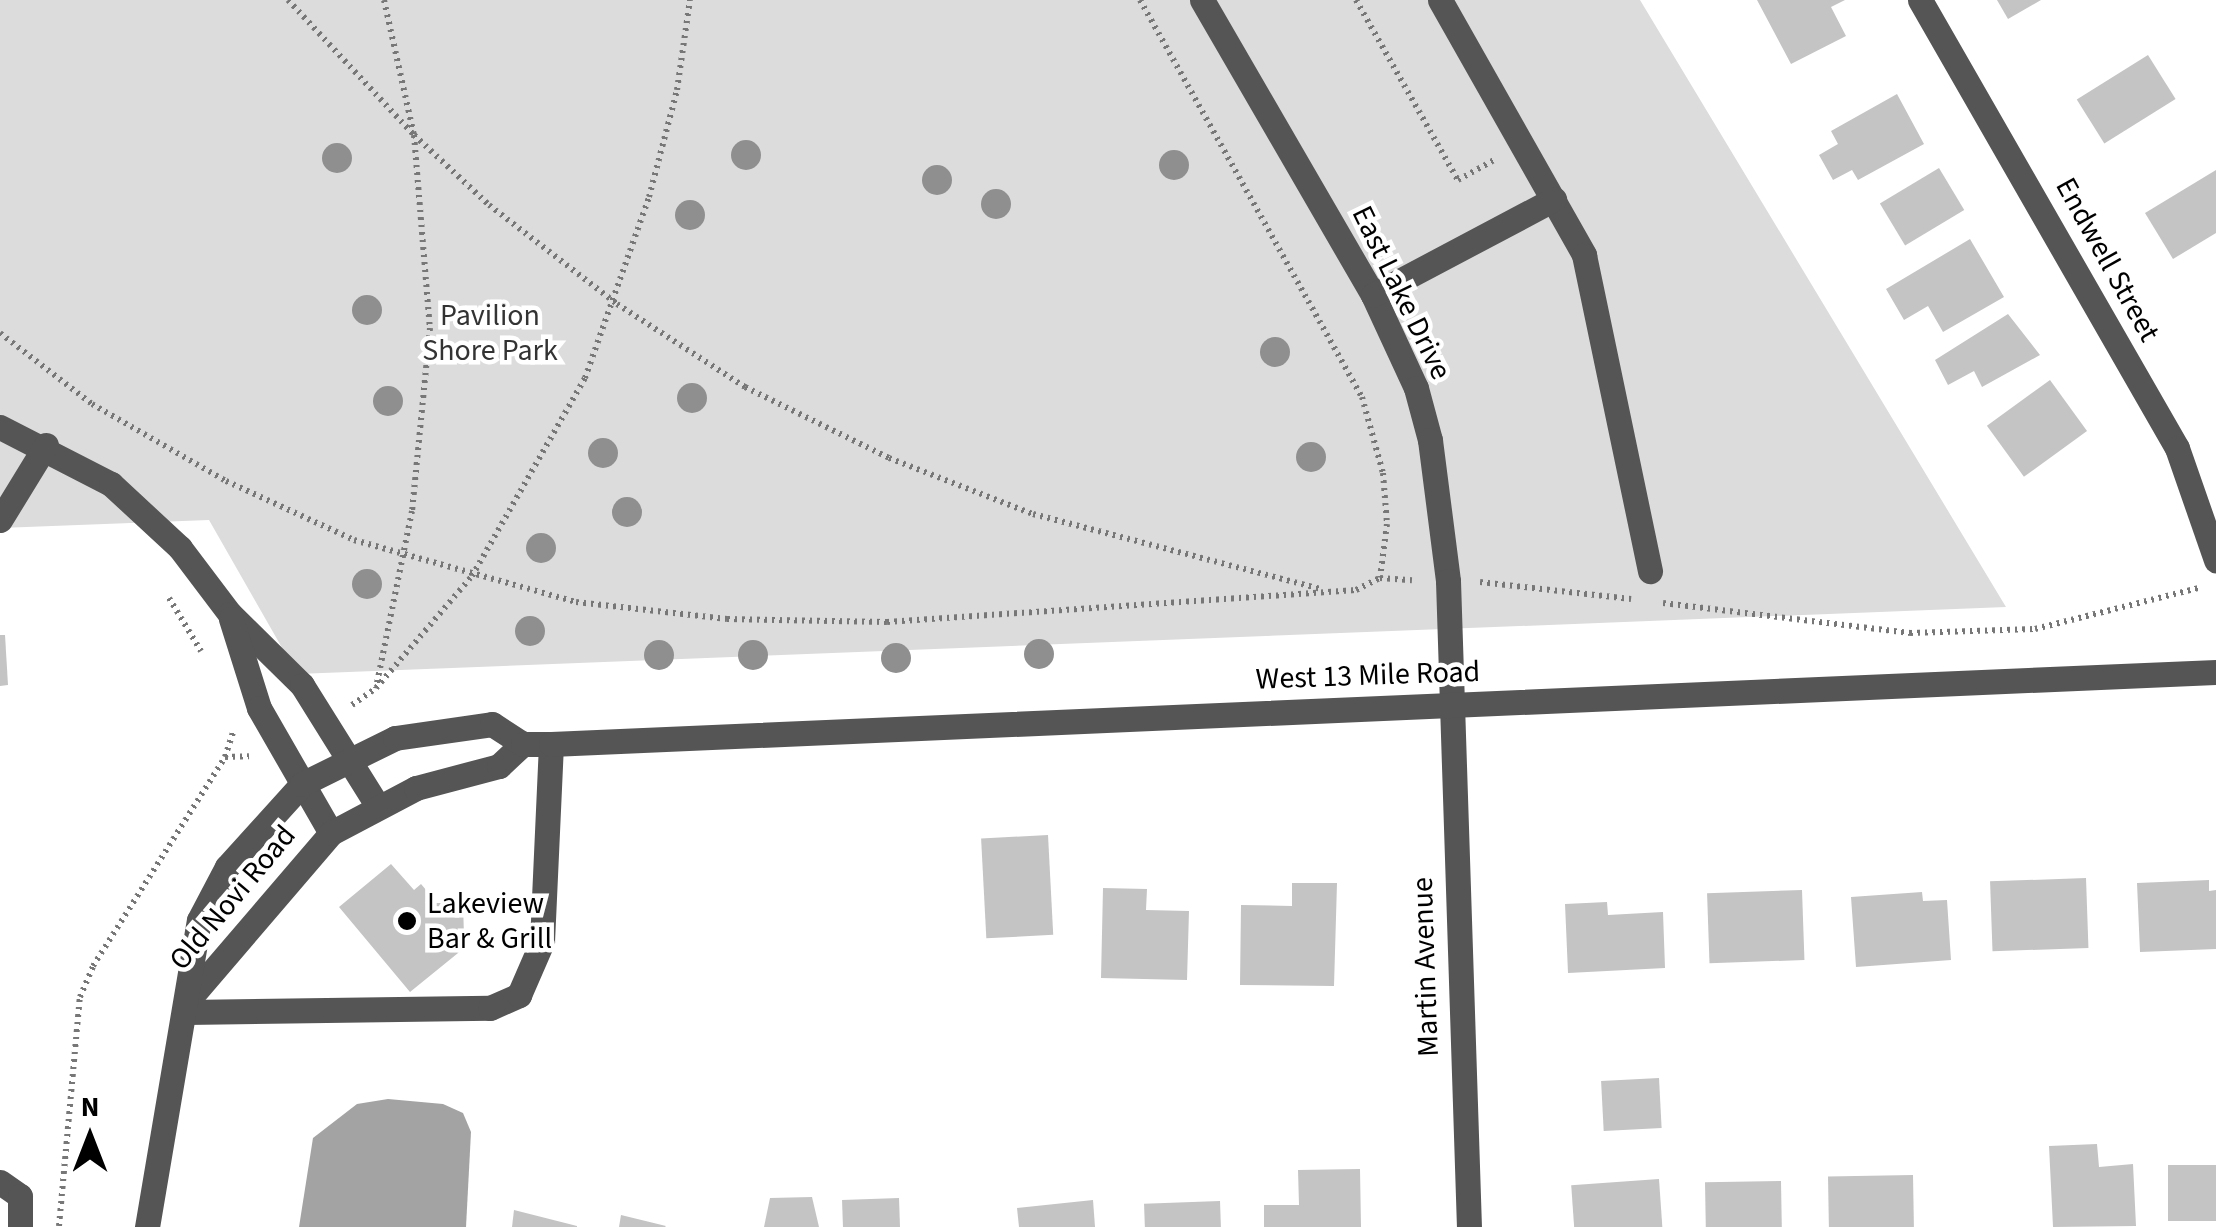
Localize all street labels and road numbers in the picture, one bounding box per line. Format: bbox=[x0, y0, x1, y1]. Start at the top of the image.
street label: Endwell Street bbox=[2047, 172, 2167, 348]
street label: East Lake Drive bbox=[1343, 200, 1459, 386]
street label: West 13 Mile Road bbox=[1255, 654, 1481, 698]
street label: Old Novi Road bbox=[162, 818, 304, 978]
street label: Martin Avenue bbox=[1405, 877, 1447, 1057]

